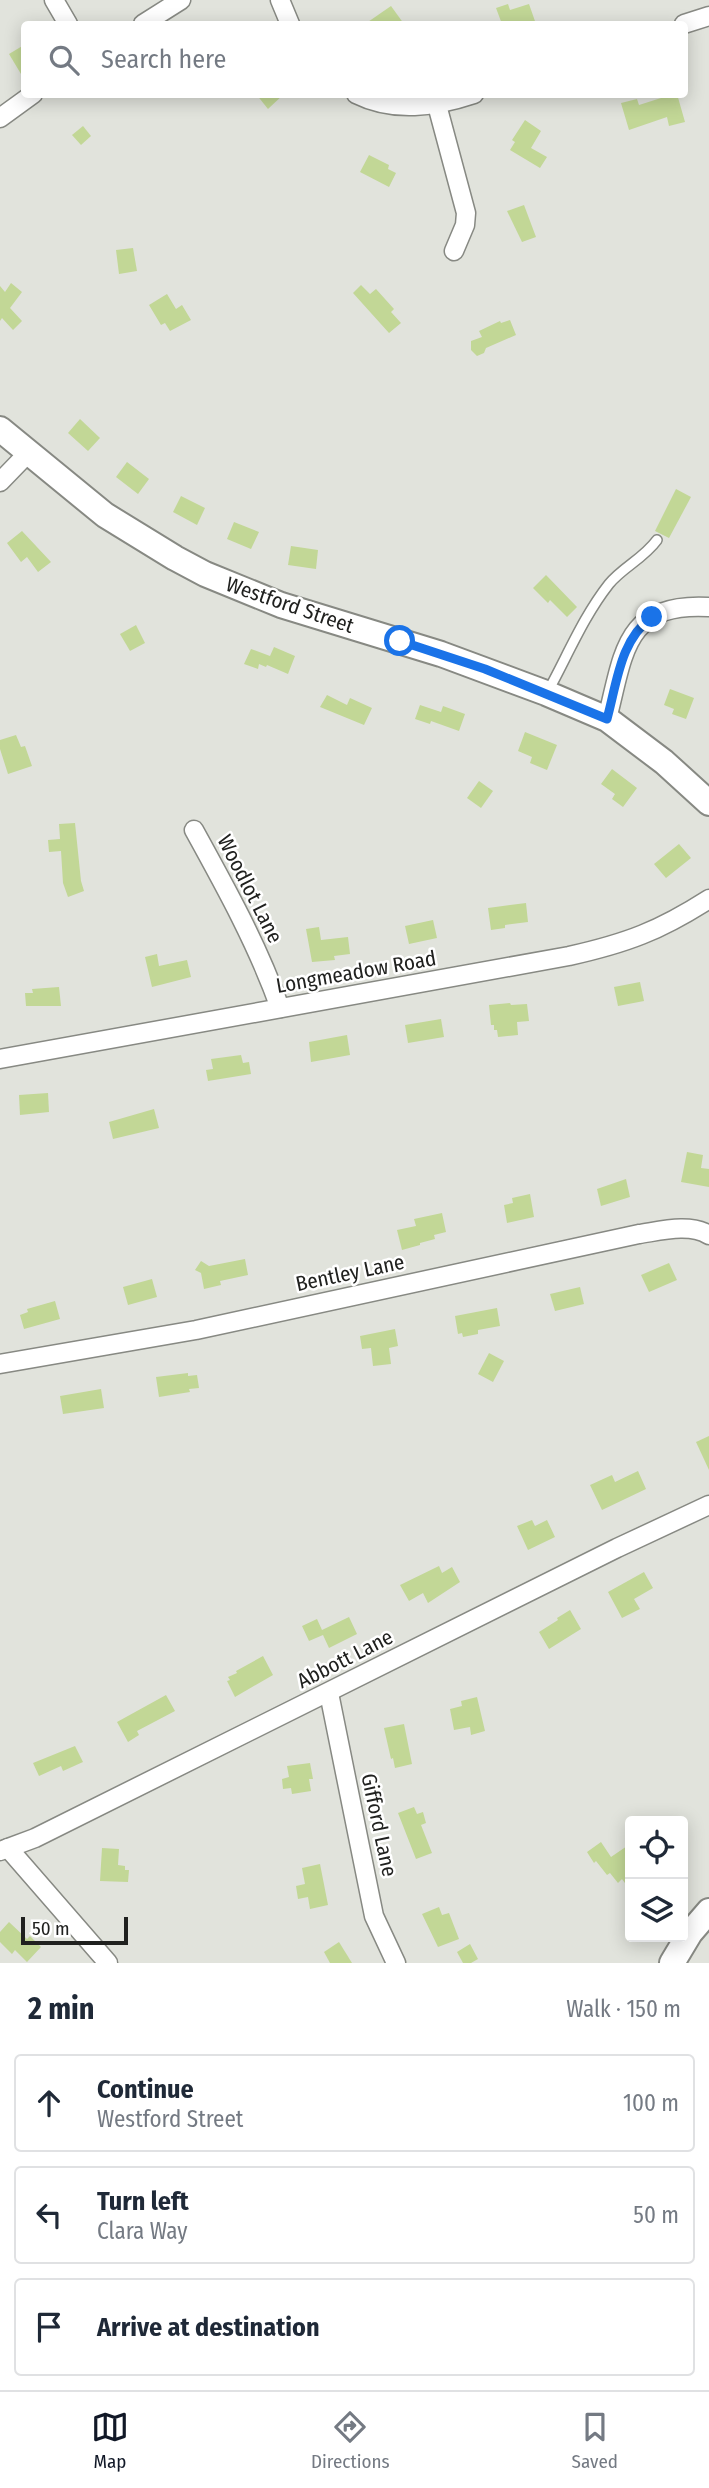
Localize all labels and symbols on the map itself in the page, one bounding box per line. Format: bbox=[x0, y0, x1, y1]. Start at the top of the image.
street label: Westford Street bbox=[223, 571, 357, 639]
route end bbox=[636, 601, 667, 632]
route start bbox=[384, 625, 415, 656]
street label: Woodlot Lane bbox=[212, 831, 288, 947]
street label: Longmeadow Road bbox=[274, 945, 438, 999]
street label: Bentley Lane bbox=[293, 1249, 407, 1297]
street label: Abbott Lane bbox=[293, 1624, 397, 1694]
street label: Gifford Lane bbox=[355, 1771, 403, 1879]
scale bar bbox=[21, 1914, 128, 1946]

